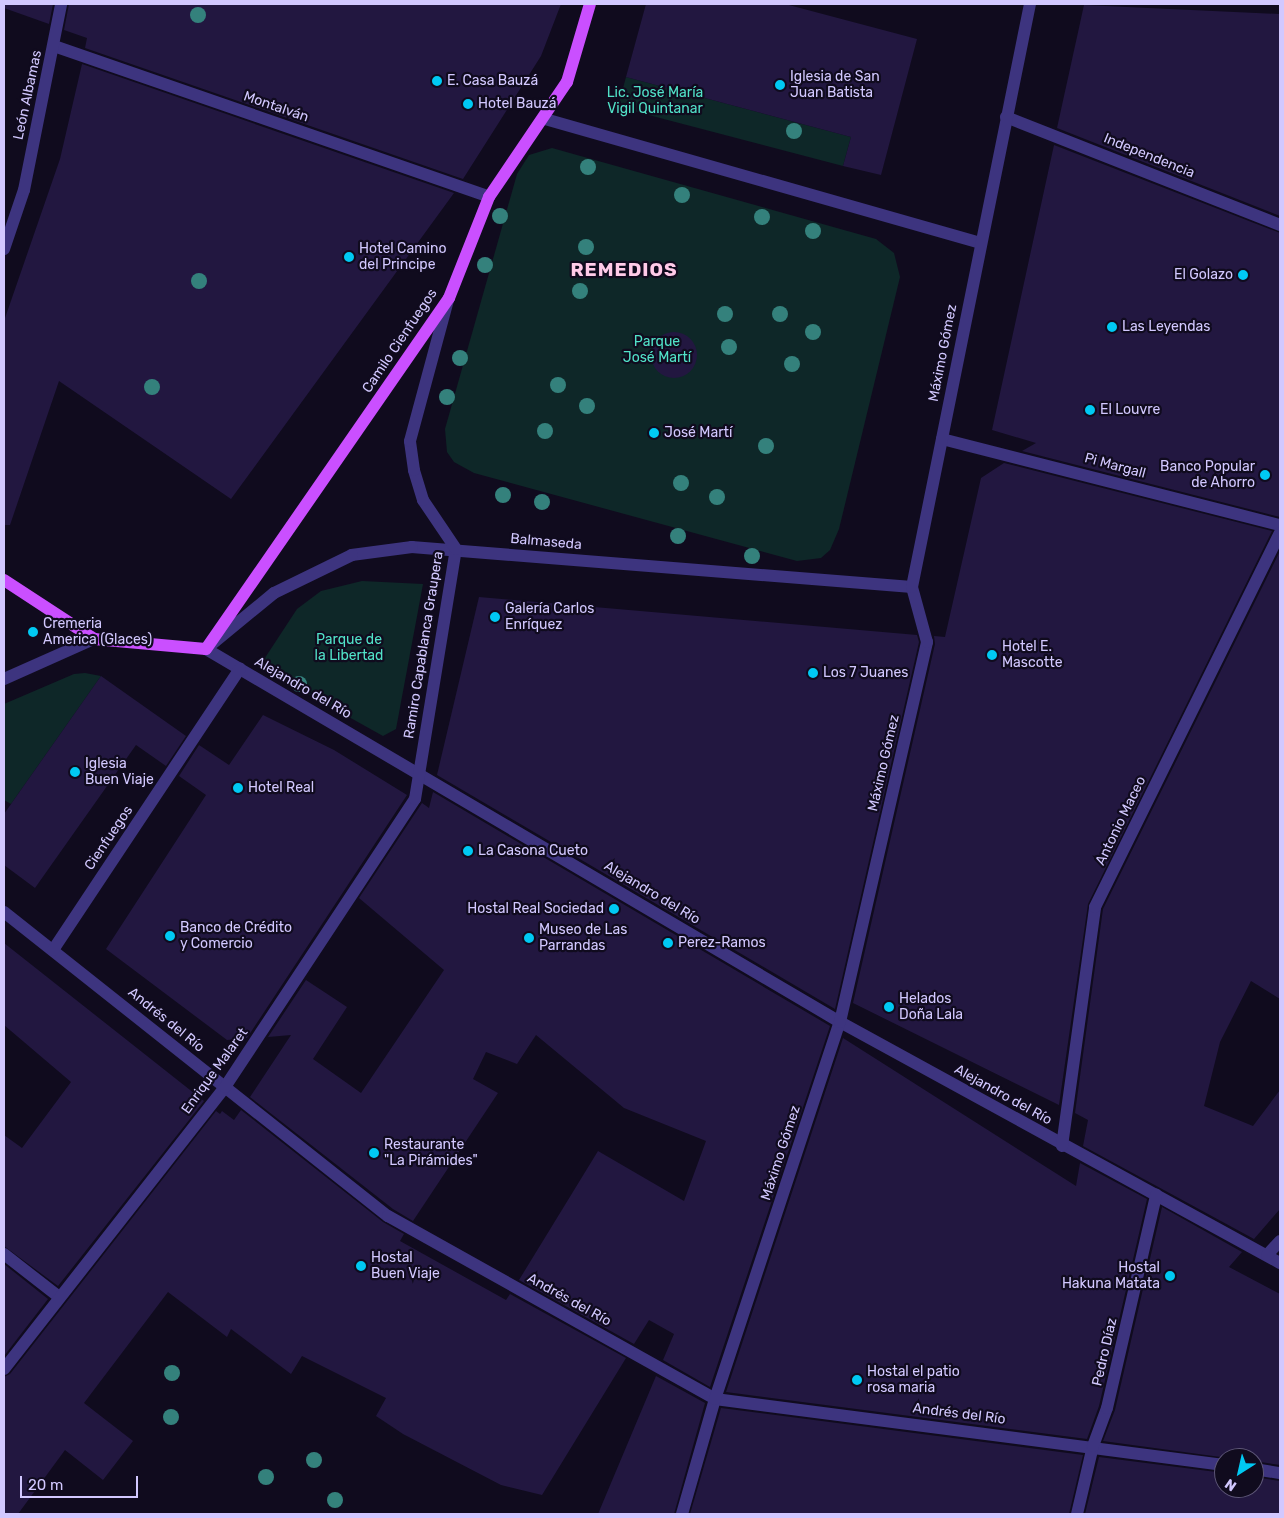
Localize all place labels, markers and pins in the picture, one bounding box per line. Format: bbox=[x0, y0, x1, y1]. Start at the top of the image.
place label: Iglesia de San Juan Batista bbox=[790, 69, 880, 102]
place label: E. Casa Bauzá bbox=[447, 73, 538, 89]
marker: E. Casa Bauzá bbox=[431, 75, 443, 87]
marker: Iglesia de San Juan Batista bbox=[774, 79, 786, 91]
place label: Hotel Bauzá bbox=[478, 96, 556, 112]
marker: Hotel Bauzá bbox=[462, 98, 474, 110]
place label: Hotel Camino del Principe bbox=[359, 241, 447, 274]
marker: Hotel Camino del Principe bbox=[343, 251, 355, 263]
place label: El Golazo bbox=[1174, 267, 1233, 283]
marker: El Golazo bbox=[1237, 269, 1249, 281]
place label: Las Leyendas bbox=[1122, 319, 1210, 335]
marker: Las Leyendas bbox=[1106, 321, 1118, 333]
place label: El Louvre bbox=[1100, 402, 1160, 418]
marker: El Louvre bbox=[1084, 404, 1096, 416]
place label: José Martí bbox=[664, 425, 732, 441]
marker: José Martí bbox=[648, 427, 660, 439]
place label: Banco Popular de Ahorro bbox=[1160, 459, 1255, 492]
marker: Banco Popular de Ahorro bbox=[1259, 469, 1271, 481]
place label: Galería Carlos Enríquez bbox=[505, 601, 594, 634]
marker: Galería Carlos Enríquez bbox=[489, 611, 501, 623]
place label: Cremeria America (Glaces) bbox=[43, 616, 152, 648]
marker: Cremeria America (Glaces) bbox=[27, 626, 39, 638]
place label: Hotel E. Mascotte bbox=[1002, 639, 1062, 672]
marker: Hotel E. Mascotte bbox=[986, 649, 998, 661]
place label: Los 7 Juanes bbox=[823, 665, 908, 681]
marker: Los 7 Juanes bbox=[807, 667, 819, 679]
place label: Iglesia Buen Viaje bbox=[85, 756, 154, 789]
marker: Iglesia Buen Viaje bbox=[69, 766, 81, 778]
place label: Hotel Real bbox=[248, 780, 314, 796]
marker: Hotel Real bbox=[232, 782, 244, 794]
place label: La Casona Cueto bbox=[478, 843, 588, 859]
marker: La Casona Cueto bbox=[462, 845, 474, 857]
place label: Hostal Real Sociedad bbox=[467, 901, 604, 917]
marker: Hostal Real Sociedad bbox=[608, 903, 620, 915]
place label: Banco de Crédito y Comercio bbox=[180, 920, 292, 952]
place label: Museo de Las Parrandas bbox=[539, 922, 627, 954]
marker: Banco de Crédito y Comercio bbox=[164, 930, 176, 942]
marker: Museo de Las Parrandas bbox=[523, 932, 535, 944]
place label: Perez-Ramos bbox=[678, 935, 766, 951]
marker: Perez-Ramos bbox=[662, 937, 674, 949]
place label: Helados Doña Lala bbox=[899, 991, 963, 1024]
marker: Helados Doña Lala bbox=[883, 1001, 895, 1013]
place label: Restaurante "La Pirámides" bbox=[384, 1137, 478, 1170]
marker: Restaurante "La Pirámides" bbox=[368, 1147, 380, 1159]
place label: Hostal Buen Viaje bbox=[371, 1250, 440, 1282]
marker: Hostal Buen Viaje bbox=[355, 1260, 367, 1272]
place label: Hostal Hakuna Matata bbox=[1062, 1260, 1160, 1292]
marker: Hostal Hakuna Matata bbox=[1164, 1270, 1176, 1282]
place label: Hostal el patio rosa maria bbox=[867, 1364, 960, 1396]
marker: Hostal el patio rosa maria bbox=[851, 1374, 863, 1386]

